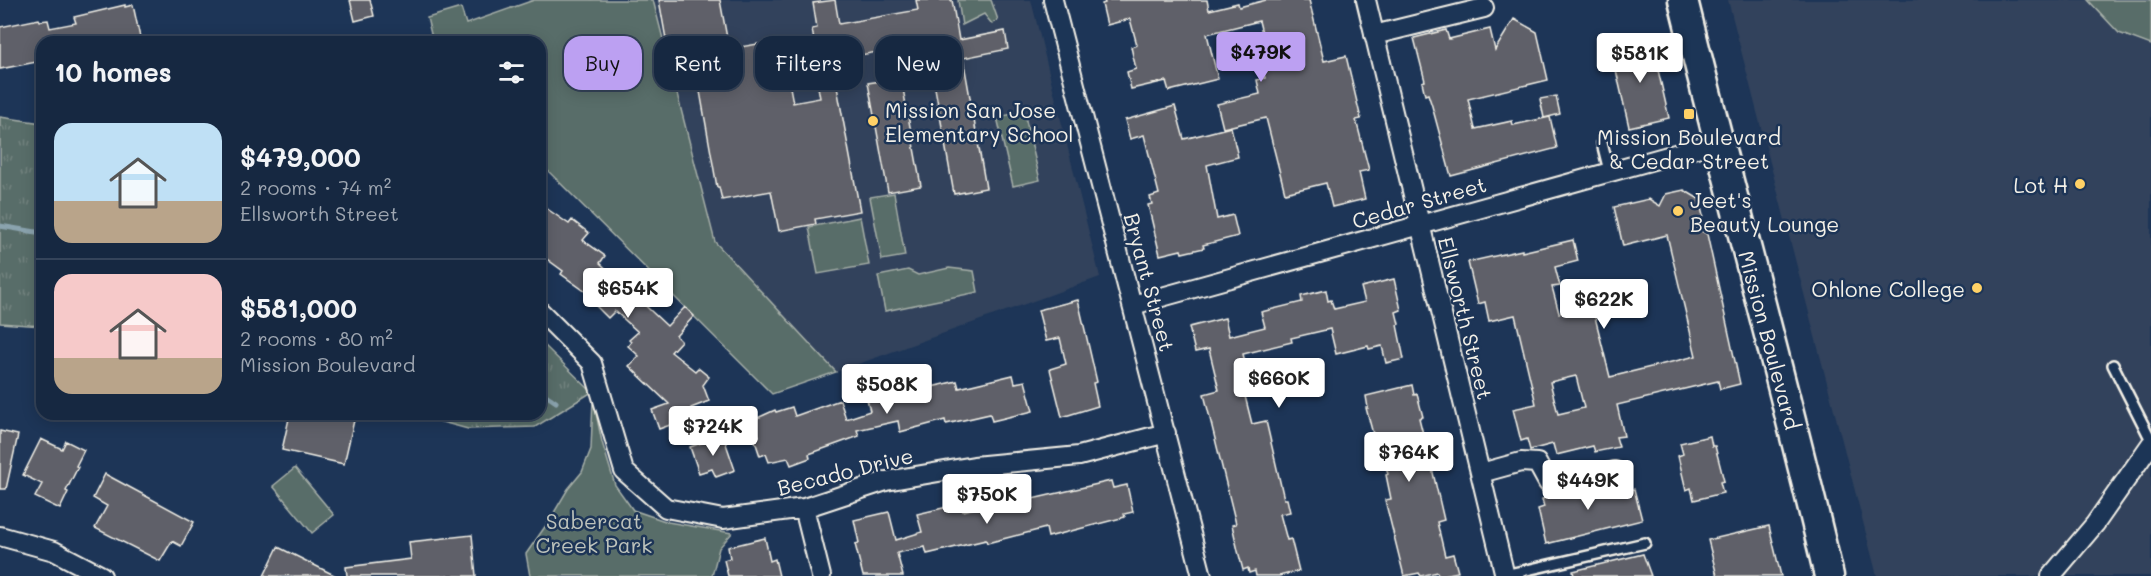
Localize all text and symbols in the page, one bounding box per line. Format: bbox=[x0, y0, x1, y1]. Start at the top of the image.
pin: $479K bbox=[1219, 32, 1303, 83]
pin: $581K bbox=[1598, 33, 1682, 84]
chip: Buy bbox=[564, 36, 642, 90]
chip: Rent bbox=[654, 36, 743, 90]
chip: Filters bbox=[755, 36, 863, 90]
chip: New bbox=[875, 36, 962, 90]
text: $479K bbox=[1230, 38, 1292, 64]
text: $581K bbox=[1611, 39, 1669, 65]
text: 10 homes bbox=[54, 55, 172, 89]
icon: filters bbox=[495, 56, 528, 89]
place label: Mission San Jose Elementary School bbox=[885, 96, 1073, 147]
marker: Mission Boulevard & Cedar Street bbox=[1682, 107, 1696, 121]
marker: Mission San Jose Elementary School bbox=[866, 114, 880, 128]
place label: Mission Boulevard & Cedar Street bbox=[1597, 123, 1781, 174]
text: $479,000 bbox=[240, 140, 361, 174]
icon: home bbox=[102, 147, 174, 219]
street label: Cedar Street bbox=[1349, 170, 1489, 234]
place label: Lot H bbox=[2014, 171, 2068, 198]
text: 2 rooms · 74 m² bbox=[240, 174, 391, 200]
marker: Lot H bbox=[2073, 177, 2087, 191]
place label: Jeet's Beauty Lounge bbox=[1690, 186, 1839, 237]
text: Ellsworth Street bbox=[240, 200, 399, 226]
marker: Jeet's Beauty Lounge bbox=[1671, 204, 1685, 218]
street label: Bryant Street bbox=[1119, 210, 1181, 354]
street label: Ellsworth Street bbox=[1433, 234, 1499, 402]
street label: Mission Boulevard bbox=[1733, 248, 1807, 432]
pin: $654K bbox=[586, 268, 670, 319]
text: $654K bbox=[597, 274, 659, 300]
place label: Ohlone College bbox=[1811, 275, 1965, 302]
pin: $622K bbox=[1562, 279, 1646, 330]
marker: Ohlone College bbox=[1970, 281, 1984, 295]
text: $622K bbox=[1574, 285, 1634, 311]
text: $581,000 bbox=[240, 291, 357, 325]
icon: home bbox=[102, 298, 174, 370]
text: 2 rooms · 80 m² bbox=[240, 325, 393, 351]
text: Mission Boulevard bbox=[240, 351, 415, 377]
pin: $660K bbox=[1237, 358, 1321, 409]
pin: $508K bbox=[845, 364, 929, 415]
text: $660K bbox=[1248, 364, 1310, 390]
text: $508K bbox=[856, 370, 918, 396]
pin: $724K bbox=[671, 406, 755, 457]
text: $724K bbox=[683, 412, 743, 438]
pin: $764K bbox=[1367, 432, 1451, 483]
text: $764K bbox=[1378, 438, 1440, 464]
street label: Becado Drive bbox=[774, 441, 916, 501]
pin: $449K bbox=[1546, 460, 1630, 511]
text: $449K bbox=[1557, 466, 1619, 492]
pin: $750K bbox=[945, 474, 1029, 525]
text: $750K bbox=[956, 480, 1018, 506]
park label: Sabercat Creek Park bbox=[535, 507, 653, 558]

